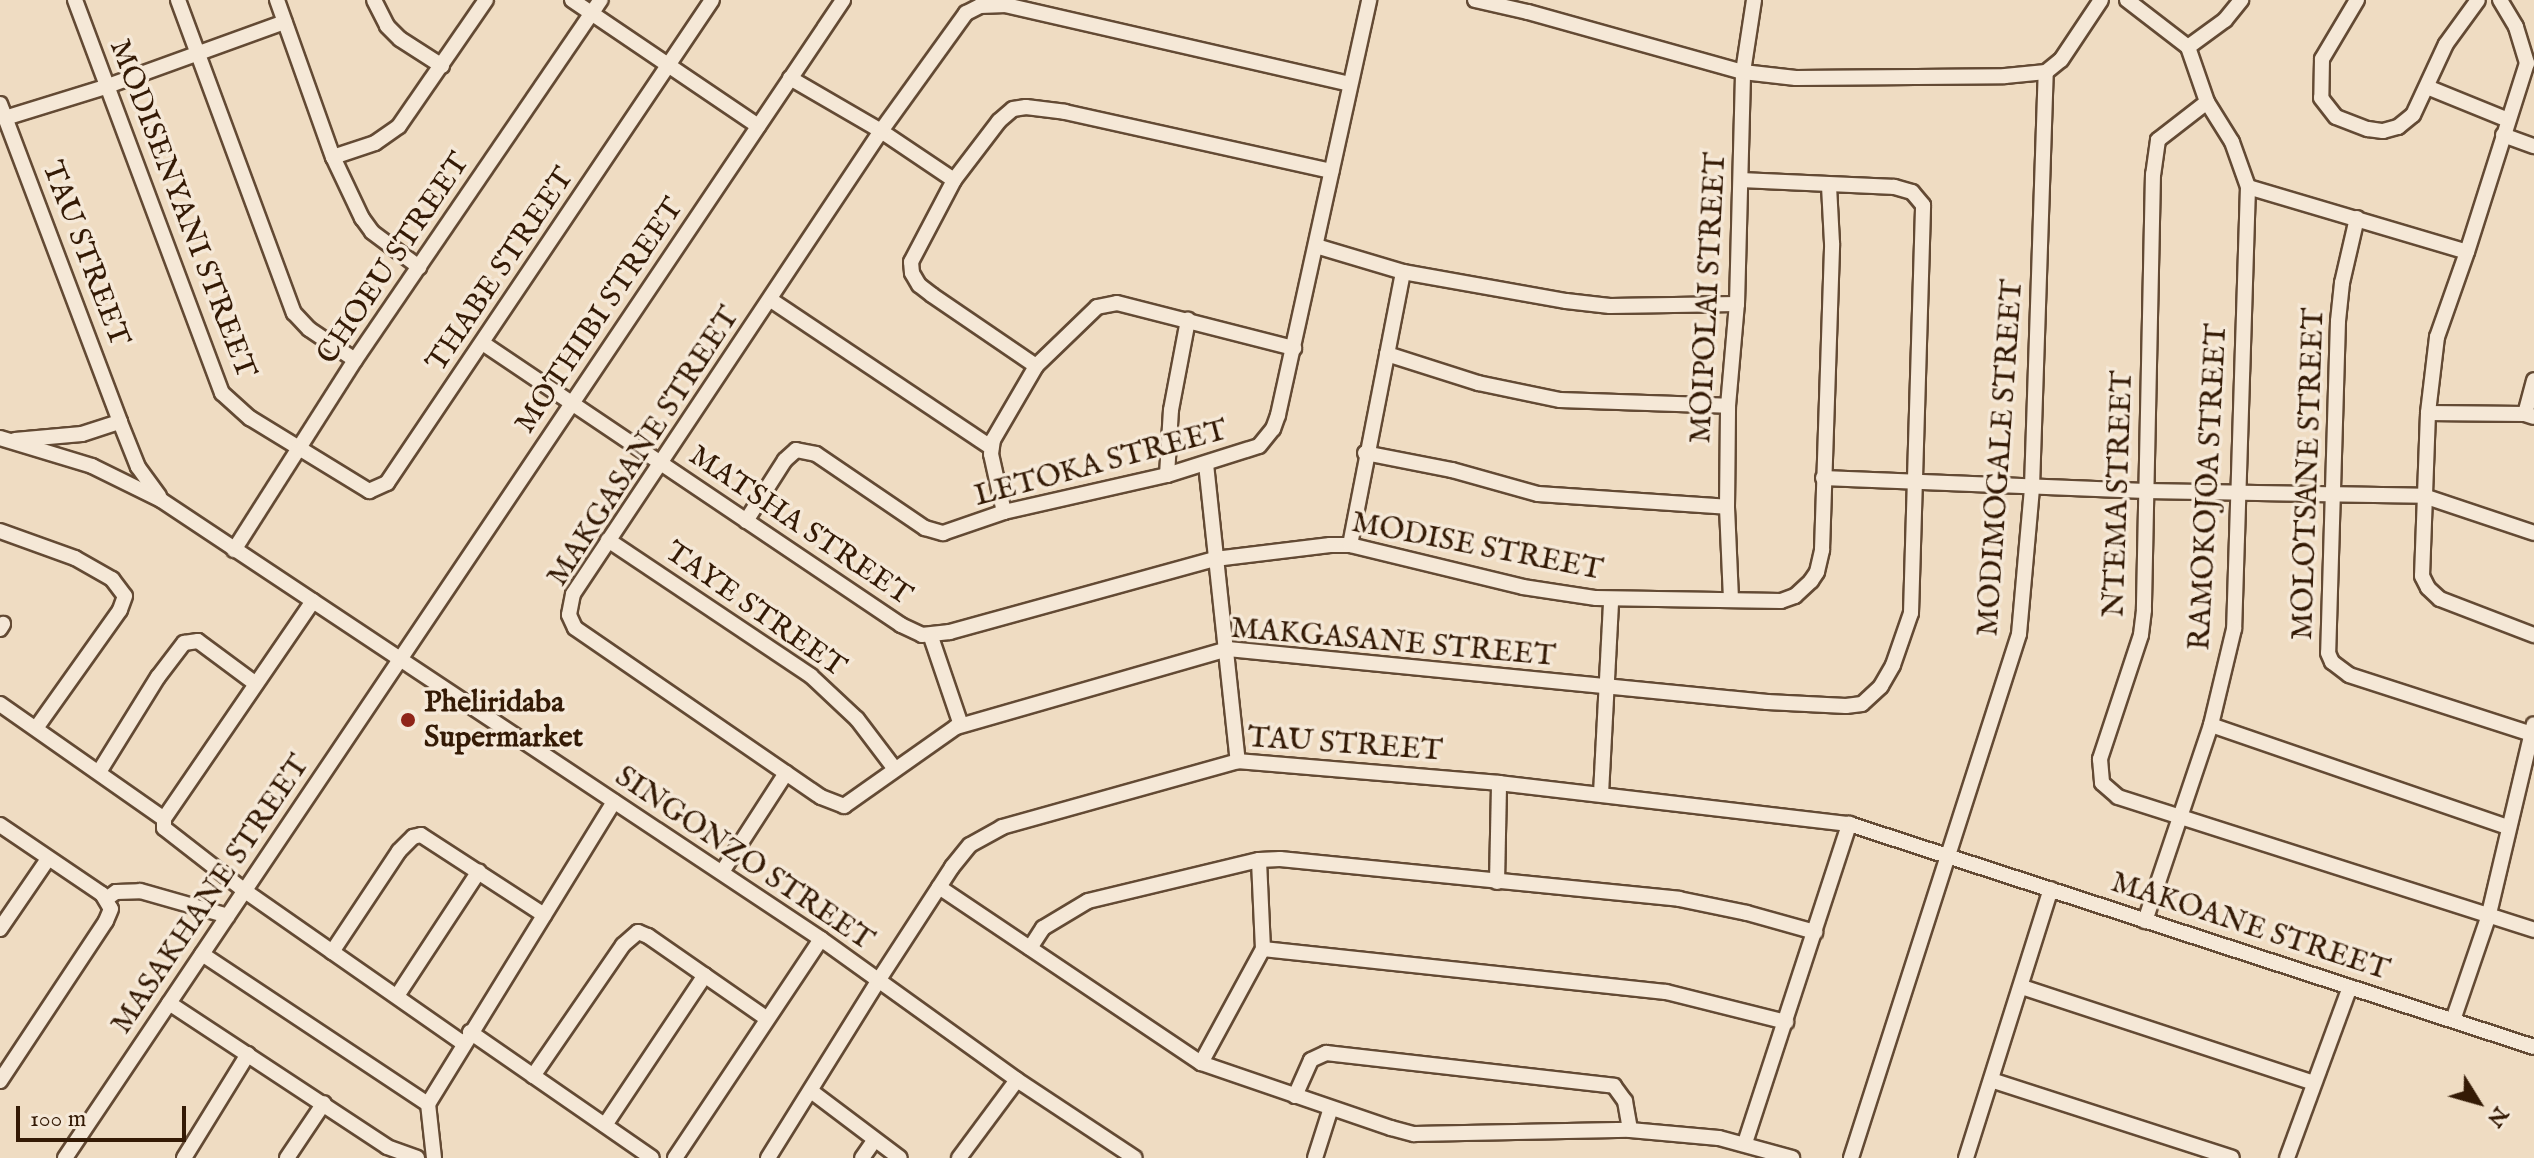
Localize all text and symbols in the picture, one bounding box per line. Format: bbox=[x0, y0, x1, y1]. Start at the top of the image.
street label: MODISENYANI STREET bbox=[101, 35, 263, 383]
street label: CHOEU STREET bbox=[310, 147, 478, 371]
street label: MOIPOLAI STREET bbox=[1683, 151, 1735, 445]
street label: TAU STREET bbox=[33, 156, 137, 352]
street label: THABE STREET bbox=[419, 161, 583, 379]
street label: MOTHIBI STREET bbox=[508, 192, 692, 440]
street label: MODIMOGALE STREET bbox=[1971, 278, 2031, 638]
street label: MAKGASANE STREET bbox=[540, 301, 748, 593]
street label: MOLOTSANE STREET bbox=[2285, 307, 2333, 641]
street label: RAMOKOJOA STREET bbox=[2182, 323, 2236, 651]
street label: NTEMA STREET bbox=[2097, 370, 2141, 618]
street label: LETOKA STREET bbox=[971, 413, 1231, 515]
street label: MATSHA STREET bbox=[682, 438, 918, 614]
street label: MODISE STREET bbox=[1348, 505, 1606, 589]
street label: TAYE STREET bbox=[658, 534, 852, 686]
street label: MAKGASANE STREET bbox=[1229, 611, 1557, 675]
place label: Pheliridaba Supermarket bbox=[424, 685, 583, 756]
marker: Pheliridaba Supermarket bbox=[399, 711, 417, 729]
street label: TAU STREET bbox=[1246, 720, 1444, 770]
street label: MASAKHANE STREET bbox=[104, 749, 318, 1041]
street label: SINGONZO STREET bbox=[608, 759, 880, 959]
street label: MAKOANE STREET bbox=[2106, 865, 2394, 989]
north arrow bbox=[2438, 1062, 2518, 1142]
scale bar bbox=[20, 1090, 190, 1140]
text: N bbox=[2480, 1100, 2514, 1132]
text: 100 m bbox=[30, 1104, 86, 1135]

